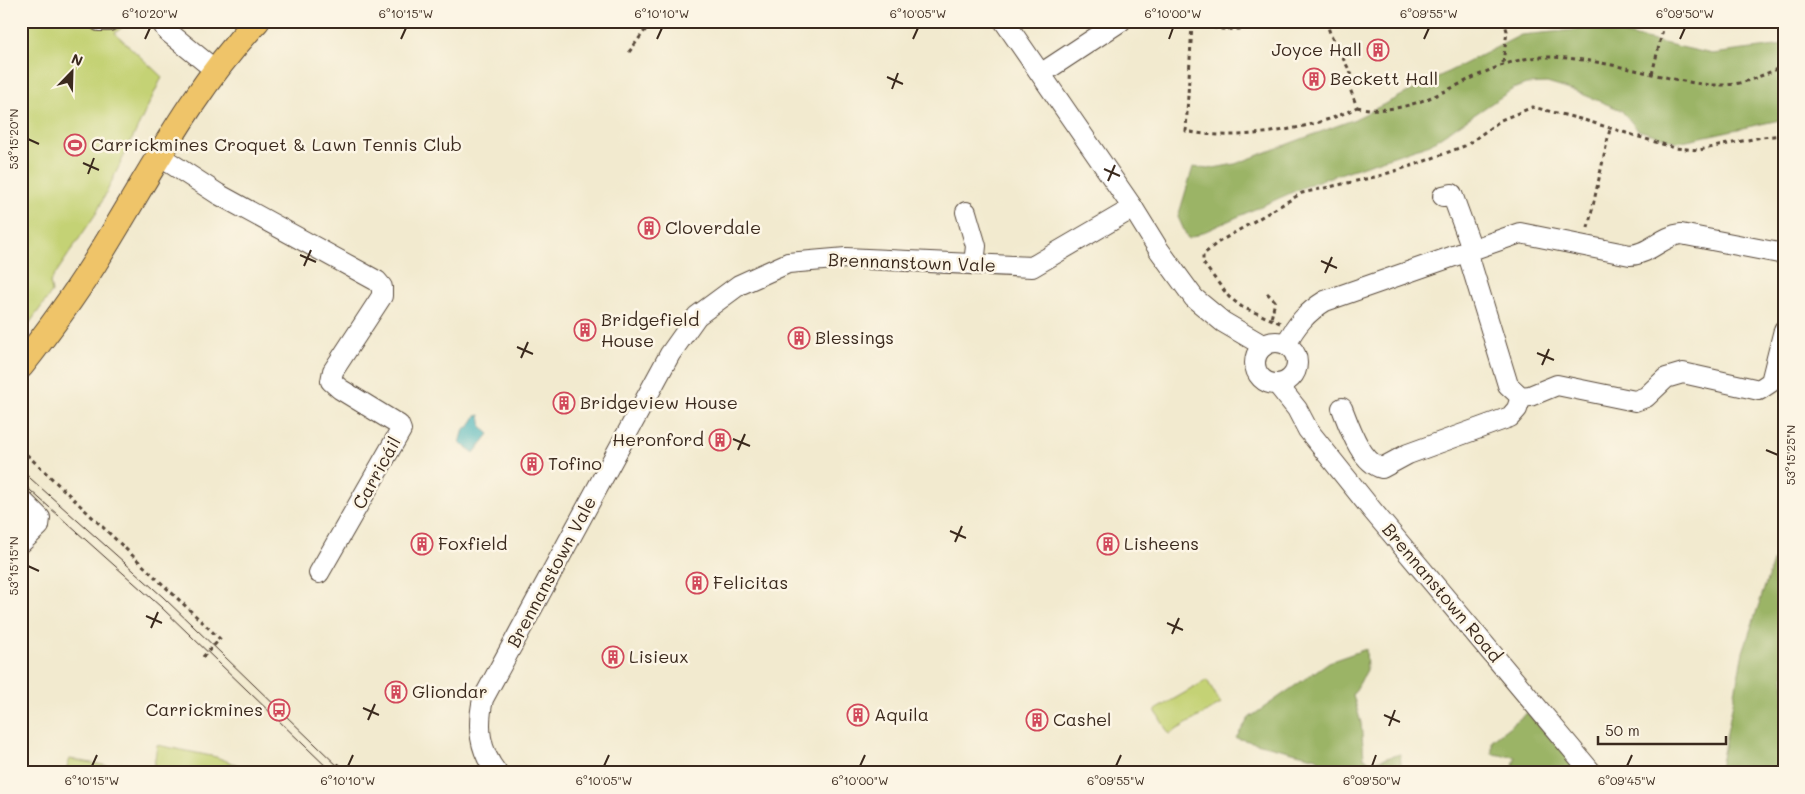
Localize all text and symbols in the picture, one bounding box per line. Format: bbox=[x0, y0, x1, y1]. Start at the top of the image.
text: 6°10'20"W bbox=[122, 5, 178, 21]
text: 6°10'15"W bbox=[379, 5, 433, 21]
text: 6°10'10"W bbox=[635, 5, 689, 21]
text: 6°10'05"W bbox=[890, 5, 946, 21]
text: 6°10'00"W bbox=[1145, 5, 1201, 21]
text: 6°09'55"W bbox=[1400, 5, 1458, 21]
text: 6°09'50"W bbox=[1656, 5, 1714, 21]
place label: Joyce Hall bbox=[1271, 37, 1362, 61]
building icon: Joyce Hall bbox=[1366, 38, 1390, 62]
north arrow bbox=[48, 48, 98, 98]
text: N bbox=[69, 49, 86, 70]
place label: Beckett Hall bbox=[1330, 66, 1438, 90]
building icon: Beckett Hall bbox=[1302, 67, 1326, 91]
text: 53°15'20"N bbox=[5, 109, 21, 169]
place label: Carrickmines Croquet & Lawn Tennis Club bbox=[91, 132, 462, 156]
sports icon: Carrickmines Croquet & Lawn Tennis Club bbox=[63, 133, 87, 157]
place label: Cloverdale bbox=[665, 215, 761, 239]
building icon: Cloverdale bbox=[637, 216, 661, 240]
street label: Brennanstown Vale bbox=[828, 247, 996, 277]
place label: Bridgefield House bbox=[601, 307, 699, 352]
building icon: Bridgefield House bbox=[573, 318, 597, 342]
place label: Blessings bbox=[815, 325, 894, 349]
building icon: Blessings bbox=[787, 326, 811, 350]
place label: Bridgeview House bbox=[580, 390, 738, 414]
building icon: Bridgeview House bbox=[552, 391, 576, 415]
text: 53°15'25"N bbox=[1782, 425, 1798, 485]
place label: Heronford bbox=[612, 427, 704, 451]
building icon: Heronford bbox=[708, 428, 732, 452]
street label: Carricáil bbox=[346, 432, 406, 513]
place label: Tofino bbox=[548, 451, 602, 475]
building icon: Tofino bbox=[520, 452, 544, 476]
street label: Brennanstown Vale bbox=[501, 492, 601, 651]
street label: Brennanstown Road bbox=[1378, 518, 1508, 667]
place label: Foxfield bbox=[438, 531, 507, 555]
place label: Lisheens bbox=[1124, 531, 1199, 555]
building icon: Foxfield bbox=[410, 532, 434, 556]
building icon: Lisheens bbox=[1096, 532, 1120, 556]
text: 53°15'15"N bbox=[5, 536, 21, 596]
place label: Felicitas bbox=[713, 570, 788, 594]
building icon: Felicitas bbox=[685, 571, 709, 595]
place label: Lisieux bbox=[629, 644, 688, 668]
building icon: Lisieux bbox=[601, 645, 625, 669]
place label: Gliondar bbox=[412, 679, 488, 703]
building icon: Gliondar bbox=[384, 680, 408, 704]
place label: Carrickmines bbox=[145, 697, 263, 721]
bus stop icon: Carrickmines bbox=[267, 698, 291, 722]
place label: Aquila bbox=[874, 702, 929, 726]
building icon: Aquila bbox=[846, 703, 870, 727]
place label: Cashel bbox=[1053, 707, 1112, 731]
building icon: Cashel bbox=[1025, 708, 1049, 732]
scale bar bbox=[1598, 714, 1725, 746]
text: 50 m bbox=[1605, 720, 1640, 740]
text: 6°10'15"W bbox=[65, 772, 119, 788]
text: 6°10'10"W bbox=[321, 772, 375, 788]
text: 6°10'05"W bbox=[576, 772, 632, 788]
text: 6°10'00"W bbox=[832, 772, 888, 788]
text: 6°09'55"W bbox=[1087, 772, 1145, 788]
text: 6°09'50"W bbox=[1343, 772, 1401, 788]
text: 6°09'45"W bbox=[1598, 772, 1656, 788]

